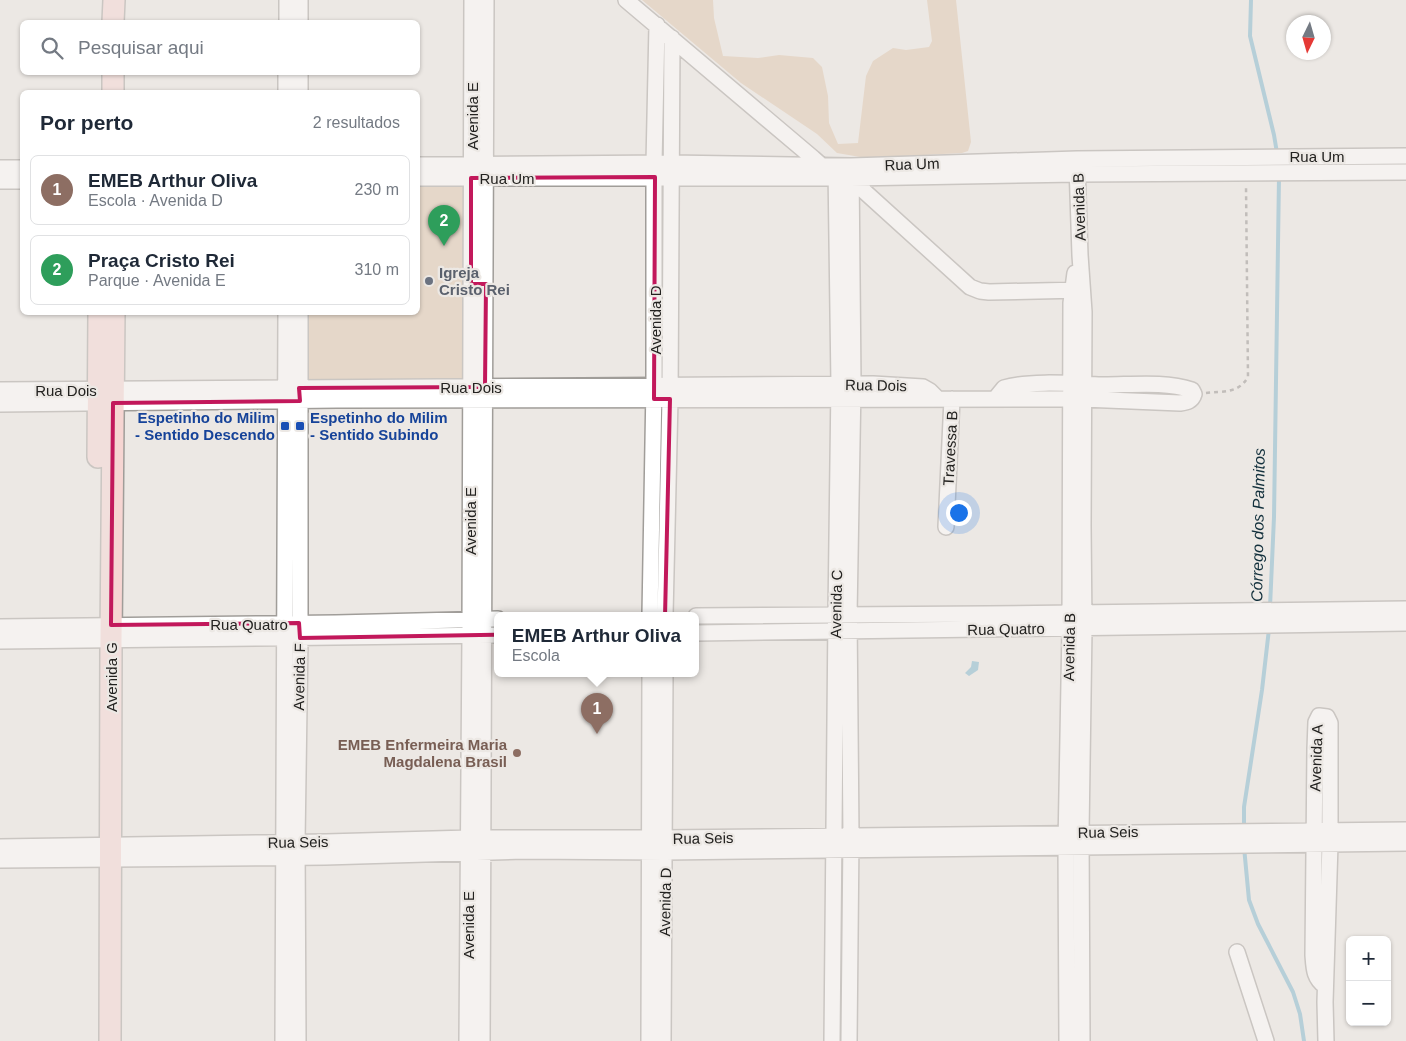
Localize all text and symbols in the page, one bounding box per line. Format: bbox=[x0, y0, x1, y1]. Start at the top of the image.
north arrow bbox=[1286, 15, 1331, 60]
search box bbox=[20, 20, 420, 75]
icon: search bbox=[38, 34, 66, 62]
text: Pesquisar aqui bbox=[78, 37, 204, 58]
street label: Avenida E bbox=[464, 82, 481, 150]
text: Por perto bbox=[40, 111, 133, 134]
text: 2 resultados bbox=[313, 114, 400, 131]
street label: Rua Um bbox=[1289, 148, 1345, 165]
street label: Rua Um bbox=[884, 155, 940, 173]
text: EMEB Arthur Oliva bbox=[88, 170, 257, 191]
street label: Rua Um bbox=[479, 170, 535, 187]
street label: Avenida B bbox=[1069, 173, 1089, 241]
text: 1 bbox=[53, 181, 61, 198]
text: 230 m bbox=[355, 181, 399, 198]
text: Escola · Avenida D bbox=[88, 192, 223, 209]
pin: 2 bbox=[428, 205, 460, 246]
text: Praça Cristo Rei bbox=[88, 250, 235, 271]
text: 2 bbox=[53, 261, 61, 278]
text: 310 m bbox=[355, 261, 399, 278]
place label: Igreja Cristo Rei bbox=[439, 264, 510, 298]
text: Parque · Avenida E bbox=[88, 272, 226, 289]
marker: Igreja Cristo Rei bbox=[423, 275, 435, 287]
street label: Avenida D bbox=[647, 285, 664, 354]
street label: Rua Dois bbox=[845, 376, 907, 394]
street label: Rua Dois bbox=[440, 379, 502, 396]
street label: Rua Dois bbox=[35, 382, 97, 399]
place label: Espetinho do Milim - Sentido Descendo bbox=[135, 409, 275, 443]
place label: Espetinho do Milim - Sentido Subindo bbox=[310, 409, 448, 443]
street label: Travessa B bbox=[940, 410, 960, 486]
marker: Espetinho do Milim - Sentido Descendo bbox=[279, 420, 291, 432]
marker: Espetinho do Milim - Sentido Subindo bbox=[294, 420, 306, 432]
water label: Córrego dos Palmitos bbox=[1248, 448, 1268, 602]
street label: Avenida E bbox=[462, 487, 479, 555]
your location bbox=[946, 500, 972, 526]
street label: Avenida C bbox=[827, 569, 845, 639]
popup bbox=[494, 612, 699, 677]
street label: Avenida B bbox=[1060, 613, 1078, 681]
street label: Rua Quatro bbox=[210, 616, 288, 633]
street label: Rua Quatro bbox=[967, 620, 1045, 638]
text: EMEB Arthur Oliva bbox=[512, 625, 681, 646]
street label: Avenida G bbox=[103, 642, 120, 712]
street label: Avenida F bbox=[290, 643, 308, 711]
text: Escola bbox=[512, 647, 560, 664]
pin: 1 bbox=[581, 693, 613, 734]
street label: Avenida A bbox=[1306, 724, 1326, 792]
place label: EMEB Enfermeira Maria Magdalena Brasil bbox=[338, 736, 508, 770]
marker: EMEB Enfermeira Maria Magdalena Brasil bbox=[511, 747, 523, 759]
street label: Rua Seis bbox=[1077, 823, 1139, 841]
street label: Rua Seis bbox=[672, 829, 734, 847]
street label: Rua Seis bbox=[267, 833, 329, 851]
street label: Avenida D bbox=[656, 867, 674, 937]
street label: Avenida E bbox=[460, 891, 477, 959]
map controls bbox=[1346, 936, 1391, 1026]
button: + bbox=[1346, 936, 1391, 981]
button: − bbox=[1346, 981, 1391, 1026]

